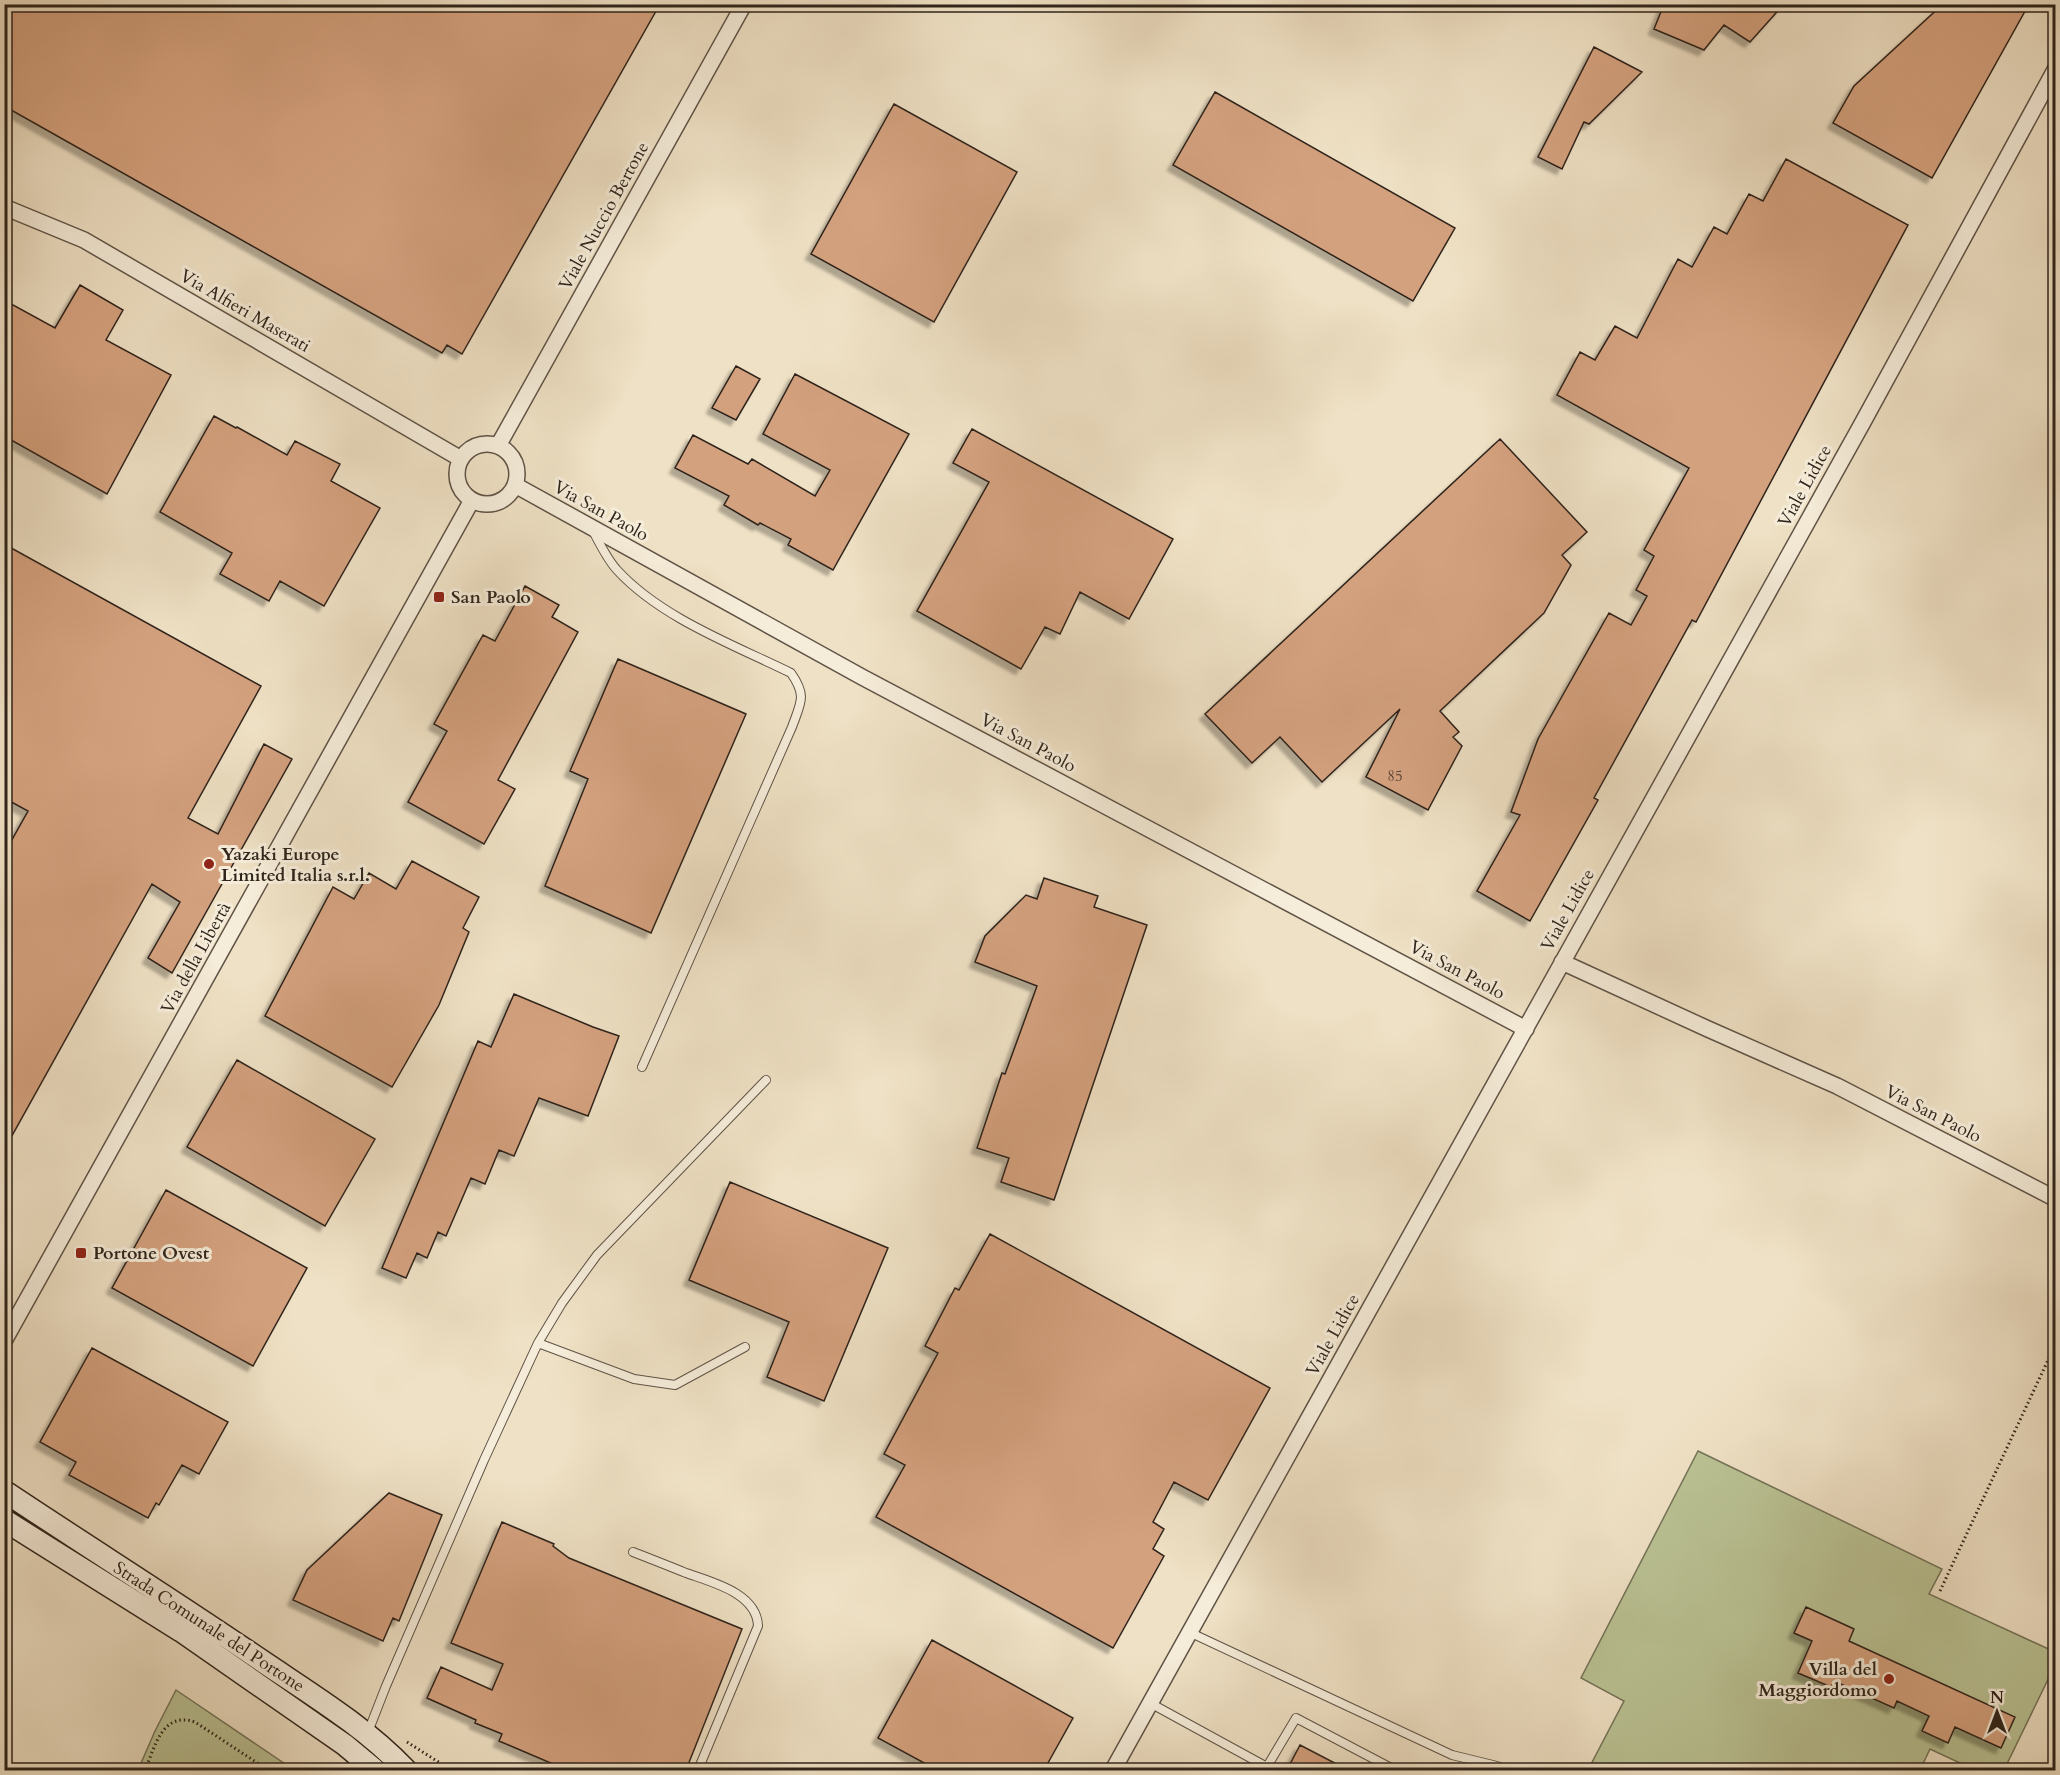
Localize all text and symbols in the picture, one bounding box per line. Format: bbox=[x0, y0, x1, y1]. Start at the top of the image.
street label: Viale Nuccio Bertone bbox=[553, 137, 655, 295]
street label: Via Alfieri Maserati bbox=[175, 263, 315, 359]
street label: Viale Lidice bbox=[1772, 440, 1838, 532]
street label: Via San Paolo bbox=[549, 475, 653, 548]
place label: San Paolo bbox=[451, 585, 531, 610]
marker: San Paolo bbox=[432, 590, 446, 604]
street label: Via San Paolo bbox=[976, 707, 1081, 779]
house number: 85 bbox=[1387, 766, 1403, 786]
place label: Yazaki Europe Limited Italia s.r.l. bbox=[221, 842, 370, 888]
marker: Yazaki Europe Limited Italia s.r.l. bbox=[202, 857, 216, 871]
street label: Viale Lidice bbox=[1535, 864, 1601, 956]
street label: Via della Libertà bbox=[155, 897, 237, 1018]
street label: Via San Paolo bbox=[1405, 934, 1510, 1006]
street label: Via San Paolo bbox=[1880, 1079, 1986, 1149]
place label: Portone Ovest bbox=[93, 1241, 210, 1266]
marker: Portone Ovest bbox=[74, 1246, 88, 1260]
street label: Viale Lidice bbox=[1300, 1289, 1366, 1381]
street label: Strada Comunale del Portone bbox=[109, 1556, 309, 1698]
place label: Villa del Maggiordomo bbox=[1758, 1657, 1877, 1703]
marker: Villa del Maggiordomo bbox=[1882, 1672, 1896, 1686]
north arrow bbox=[1967, 1682, 2027, 1742]
text: N bbox=[1990, 1687, 2004, 1709]

